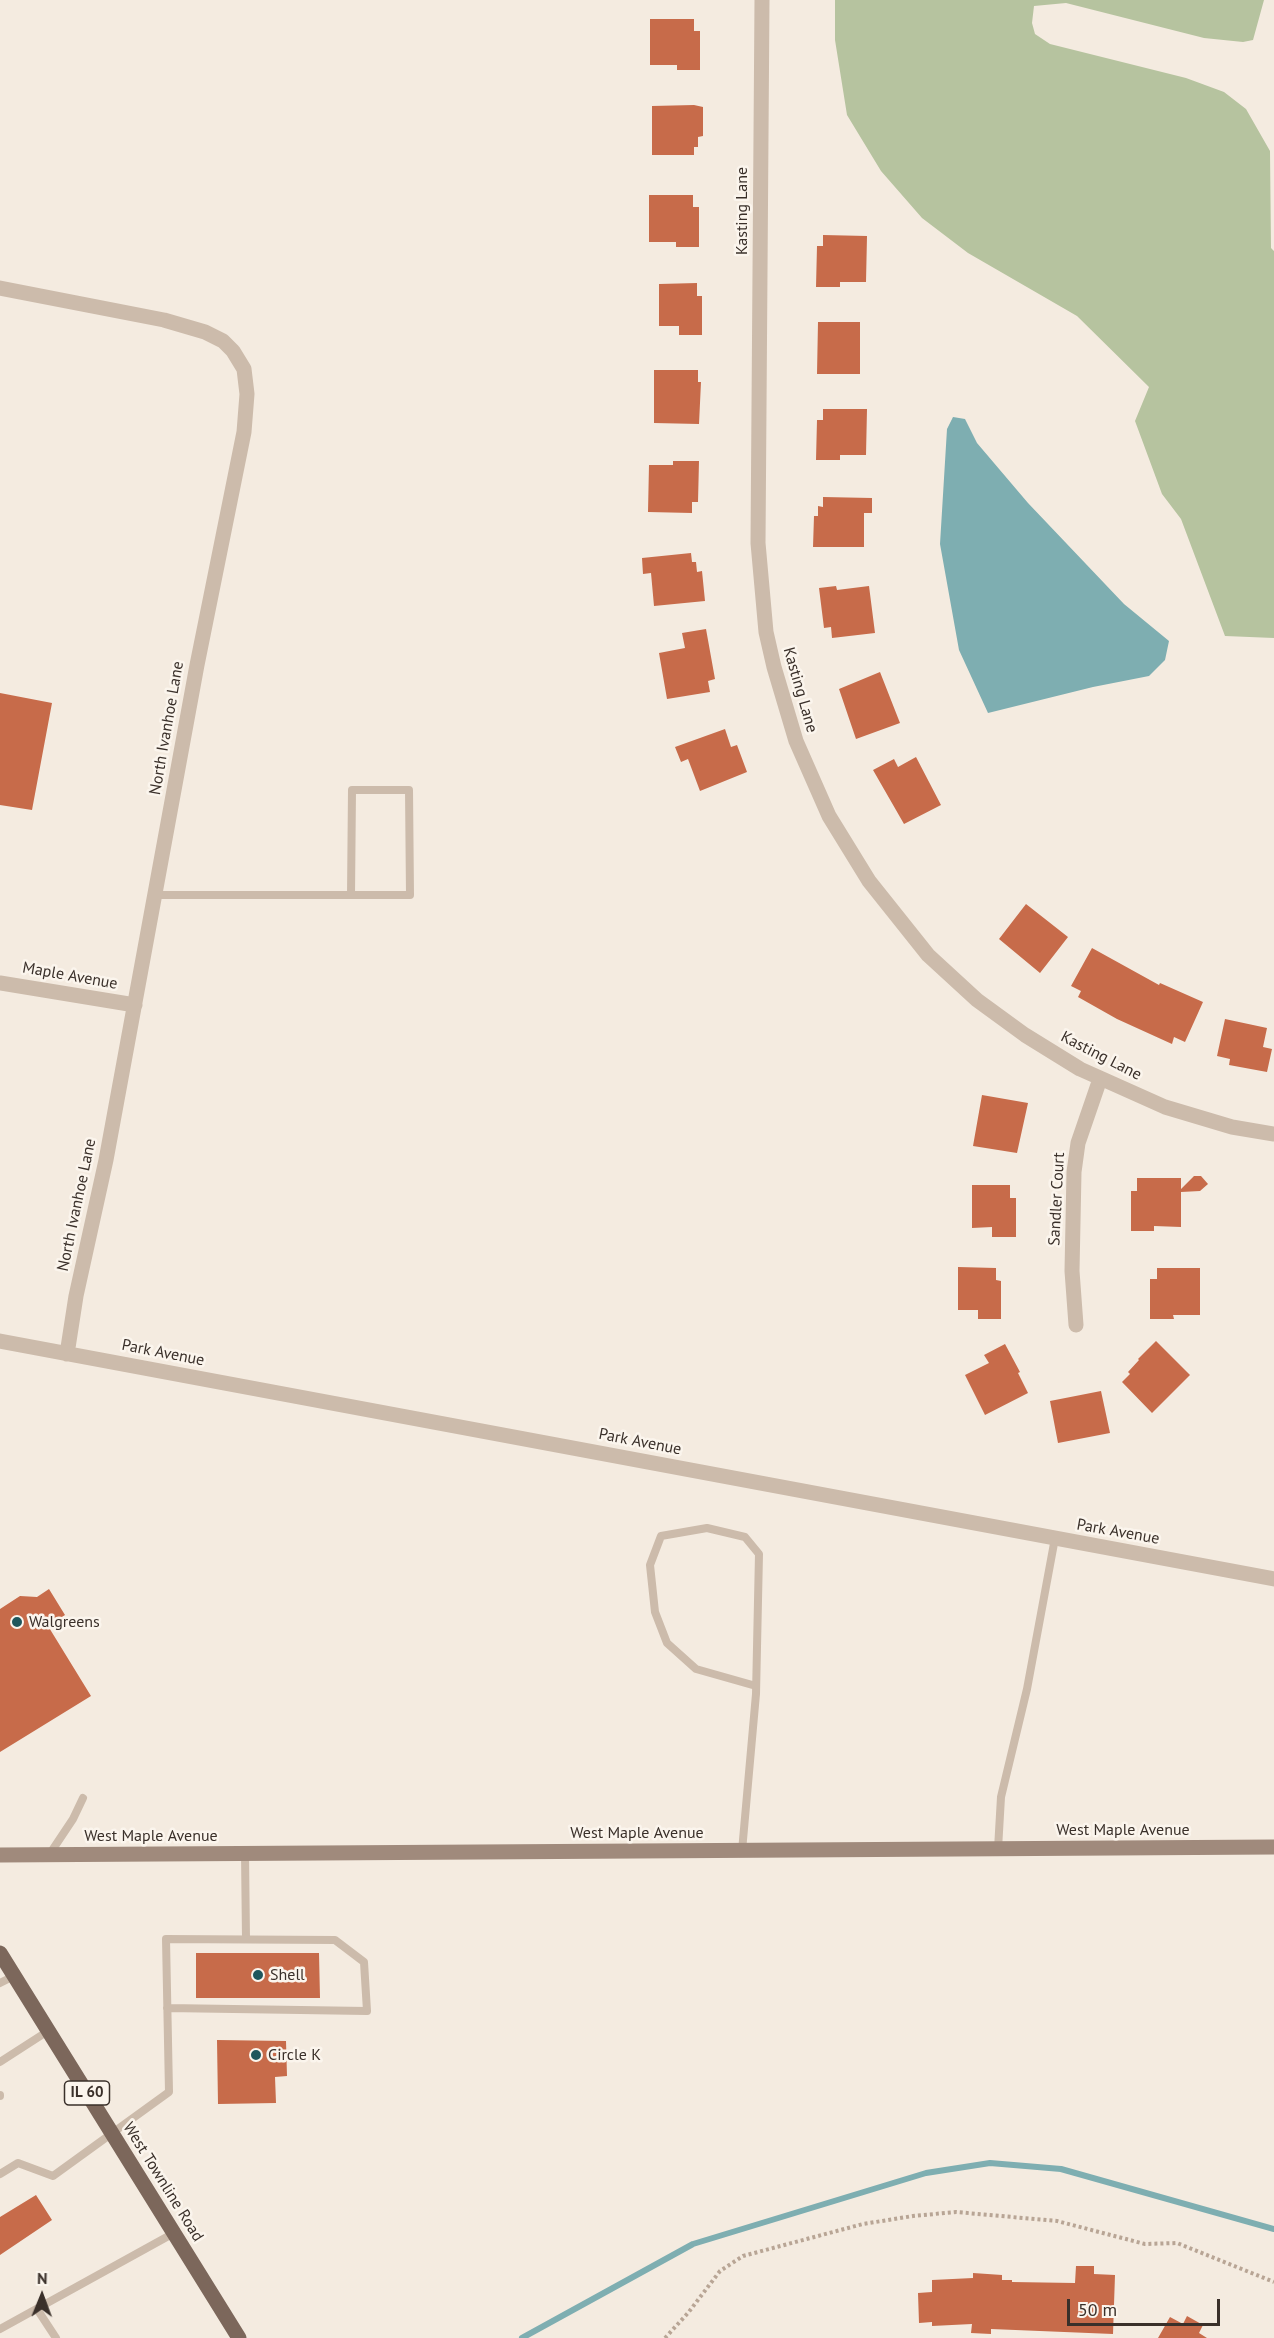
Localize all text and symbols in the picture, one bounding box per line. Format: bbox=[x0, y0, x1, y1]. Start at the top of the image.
street label: Kasting Lane bbox=[732, 167, 752, 255]
street label: Kasting Lane bbox=[779, 645, 821, 735]
street label: North Ivanhoe Lane bbox=[146, 660, 188, 796]
street label: Maple Avenue bbox=[21, 958, 119, 994]
street label: Kasting Lane bbox=[1057, 1027, 1145, 1085]
street label: North Ivanhoe Lane bbox=[54, 1137, 100, 1273]
street label: Sandler Court bbox=[1045, 1152, 1069, 1246]
street label: Park Avenue bbox=[120, 1336, 206, 1370]
street label: Park Avenue bbox=[597, 1425, 683, 1459]
street label: Park Avenue bbox=[1075, 1515, 1161, 1549]
place label: Walgreens bbox=[29, 1612, 100, 1632]
marker: Walgreens bbox=[10, 1615, 24, 1629]
street label: West Maple Avenue bbox=[1056, 1820, 1190, 1840]
street label: West Maple Avenue bbox=[570, 1823, 704, 1843]
street label: West Maple Avenue bbox=[84, 1826, 218, 1846]
place label: Shell bbox=[270, 1965, 305, 1985]
marker: Shell bbox=[251, 1968, 265, 1982]
place label: Circle K bbox=[268, 2045, 321, 2065]
marker: Circle K bbox=[249, 2048, 263, 2062]
road number: IL 60 bbox=[64, 2081, 110, 2105]
street label: West Townline Road bbox=[119, 2119, 207, 2245]
north arrow bbox=[12, 2266, 72, 2326]
text: N bbox=[37, 2268, 48, 2288]
scale bar bbox=[1070, 2287, 1223, 2325]
text: 50 m bbox=[1078, 2298, 1117, 2321]

